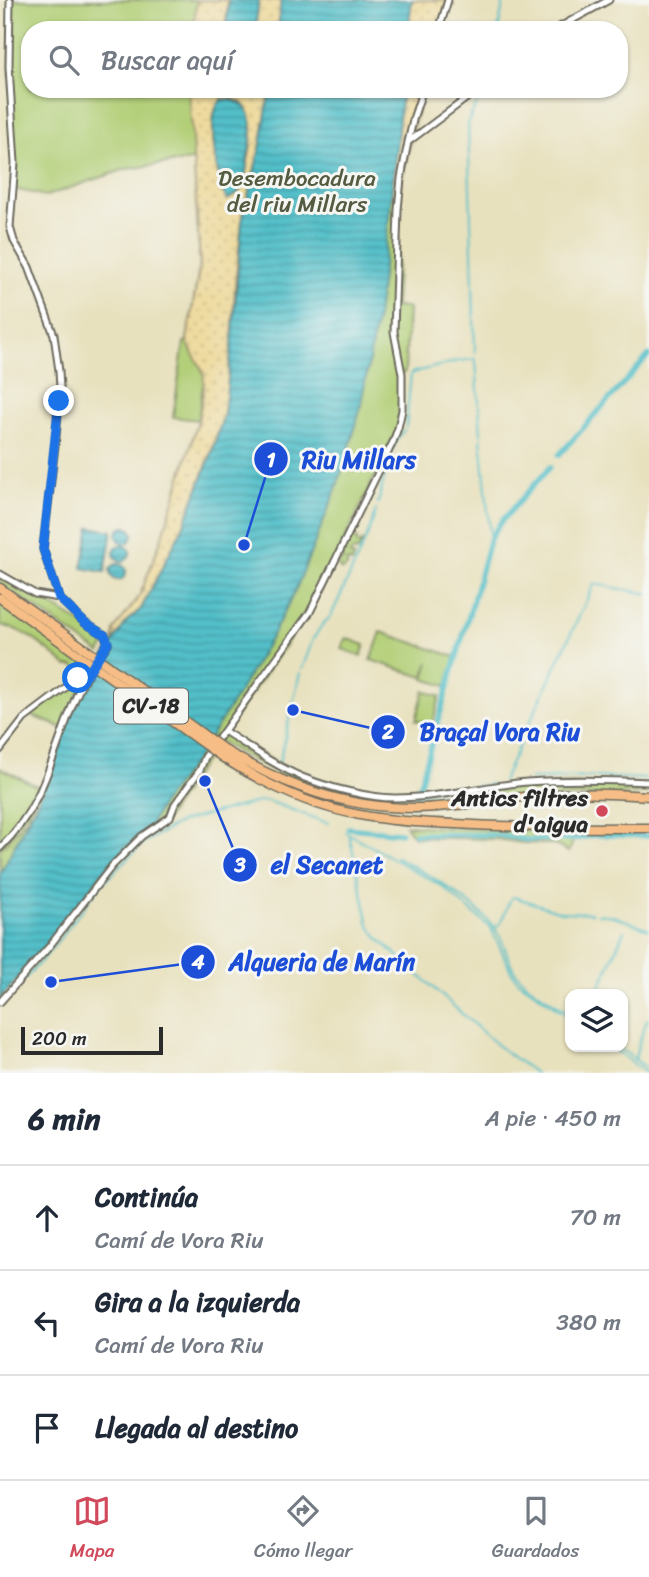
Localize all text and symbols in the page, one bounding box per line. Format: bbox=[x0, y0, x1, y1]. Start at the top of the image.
search box bbox=[21, 21, 628, 98]
text: Buscar aquí bbox=[101, 37, 234, 83]
icon: search bbox=[45, 41, 83, 79]
park label: Desembocadura del riu Millars bbox=[218, 158, 376, 225]
route end bbox=[43, 385, 74, 416]
callout: Riu Millars bbox=[254, 437, 430, 482]
text: Riu Millars bbox=[301, 439, 417, 481]
text: 1 bbox=[266, 441, 276, 479]
route start bbox=[62, 662, 93, 693]
road number: CV-18 bbox=[114, 688, 188, 724]
callout: Braçal Vora Riu bbox=[371, 709, 595, 754]
text: Braçal Vora Riu bbox=[420, 711, 580, 753]
text: 2 bbox=[381, 713, 394, 751]
place label: Antics filtres d'aigua bbox=[450, 778, 588, 845]
marker: Antics filtres d'aigua bbox=[594, 803, 610, 819]
callout: el Secanet bbox=[223, 842, 397, 887]
text: el Secanet bbox=[270, 844, 384, 886]
text: 3 bbox=[233, 846, 246, 884]
callout: Alqueria de Marín bbox=[180, 939, 430, 984]
text: Alqueria de Marín bbox=[228, 941, 415, 983]
text: 4 bbox=[190, 943, 205, 981]
map controls bbox=[565, 989, 628, 1052]
button: layers bbox=[565, 989, 628, 1052]
text: 200 m bbox=[32, 1022, 87, 1055]
scale bar bbox=[21, 1024, 163, 1056]
text: 6 min bbox=[28, 1092, 100, 1146]
text: A pie · 450 m bbox=[485, 1098, 621, 1139]
text: Continúa bbox=[95, 1174, 198, 1220]
text: 70 m bbox=[570, 1197, 621, 1238]
icon: ahead bbox=[28, 1199, 66, 1237]
text: Camí de Vora Riu bbox=[95, 1220, 264, 1261]
text: Gira a la izquierda bbox=[95, 1279, 300, 1325]
text: 380 m bbox=[556, 1302, 621, 1343]
icon: left bbox=[28, 1304, 66, 1342]
text: Camí de Vora Riu bbox=[95, 1325, 264, 1366]
text: Llegada al destino bbox=[95, 1405, 298, 1451]
icon: arrive bbox=[28, 1409, 66, 1447]
tab: Mapa bbox=[70, 1492, 114, 1567]
tab: Cómo llegar bbox=[254, 1492, 352, 1567]
tab: Guardados bbox=[492, 1492, 579, 1567]

